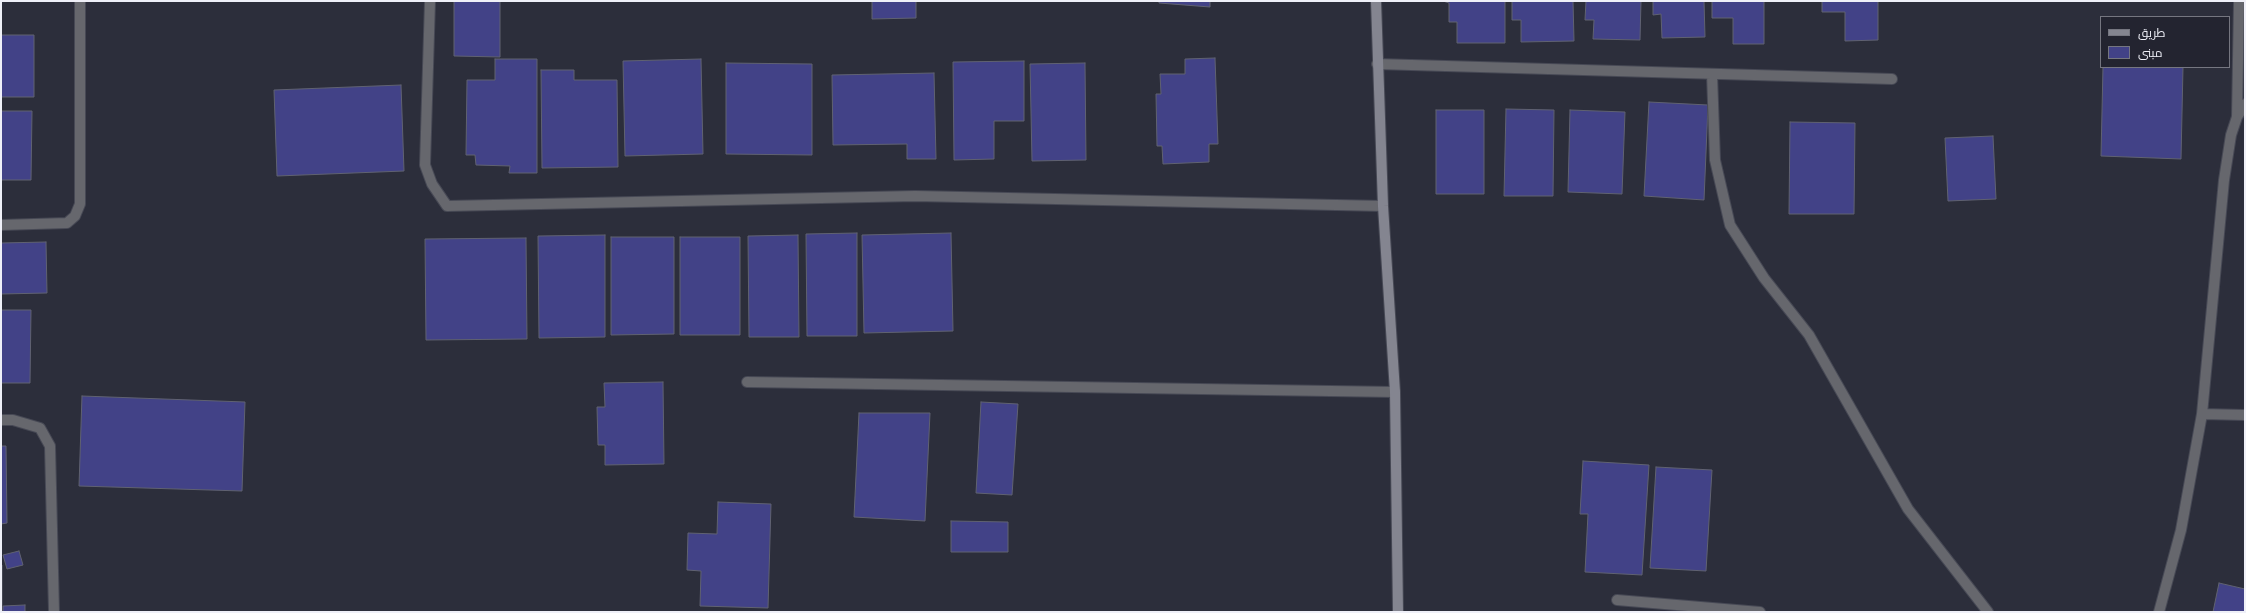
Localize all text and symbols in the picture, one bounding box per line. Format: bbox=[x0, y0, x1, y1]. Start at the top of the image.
legend bbox=[2100, 16, 2230, 68]
text: طريق bbox=[2138, 25, 2165, 40]
text: مبنى bbox=[2138, 45, 2163, 60]

